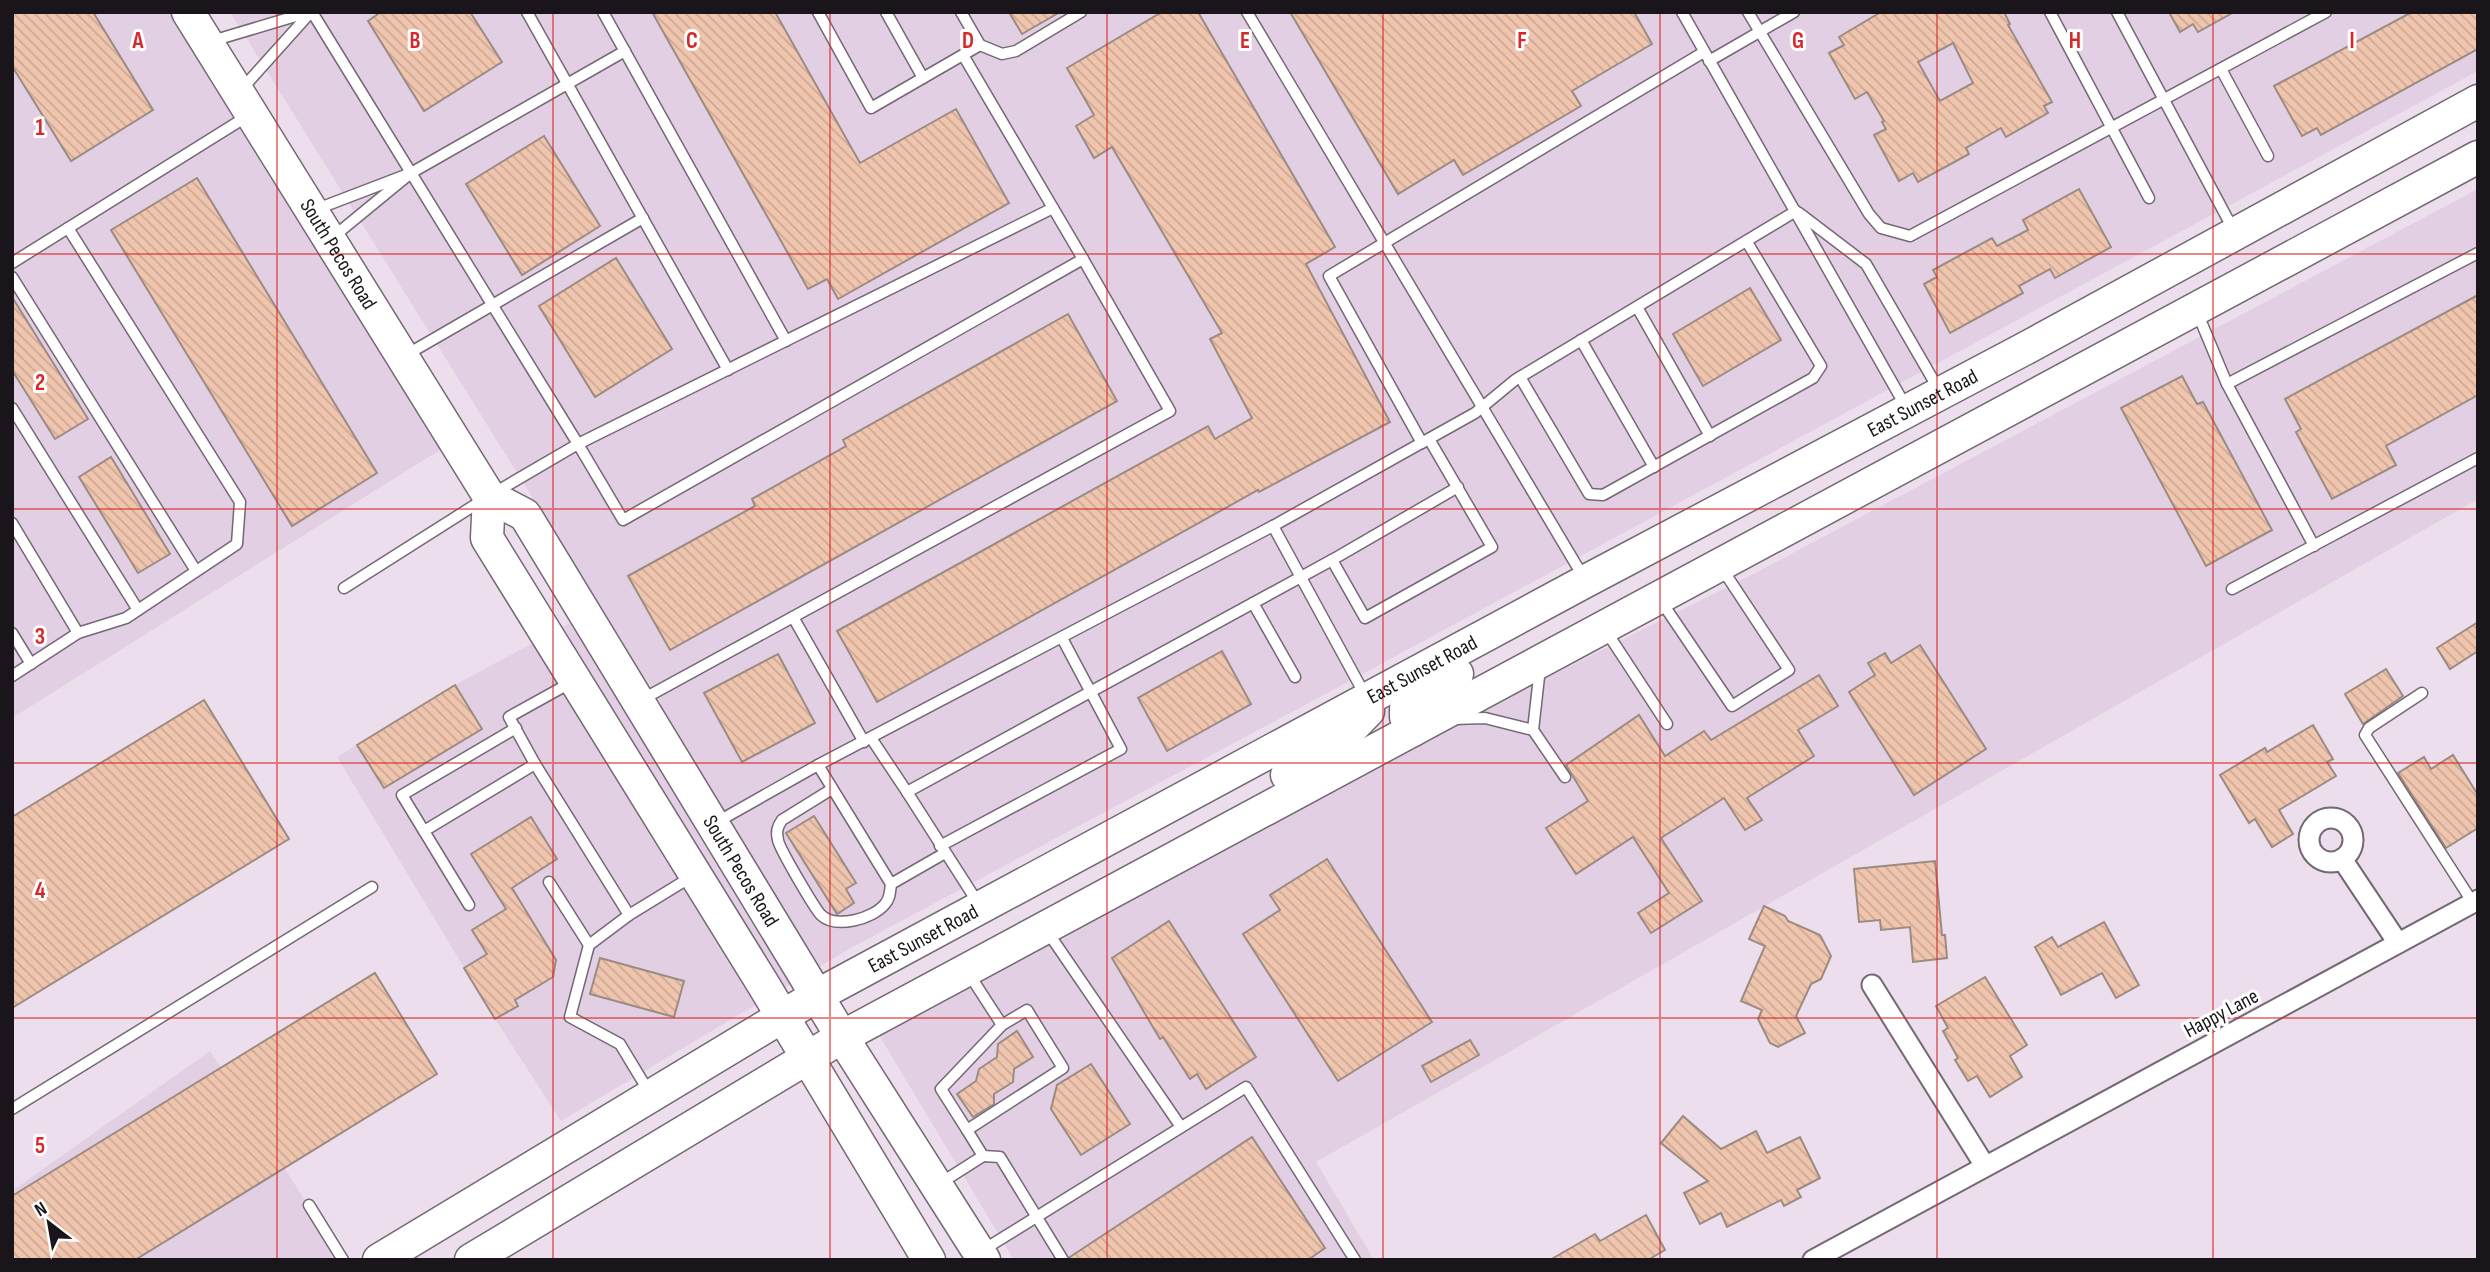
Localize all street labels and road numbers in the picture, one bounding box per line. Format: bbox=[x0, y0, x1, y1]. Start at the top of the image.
street label: South Pecos Road bbox=[294, 194, 382, 314]
street label: East Sunset Road bbox=[1863, 364, 1982, 443]
street label: East Sunset Road bbox=[1363, 630, 1482, 710]
street label: South Pecos Road bbox=[697, 811, 784, 931]
street label: East Sunset Road bbox=[864, 899, 982, 979]
street label: Happy Lane bbox=[2180, 983, 2263, 1043]

